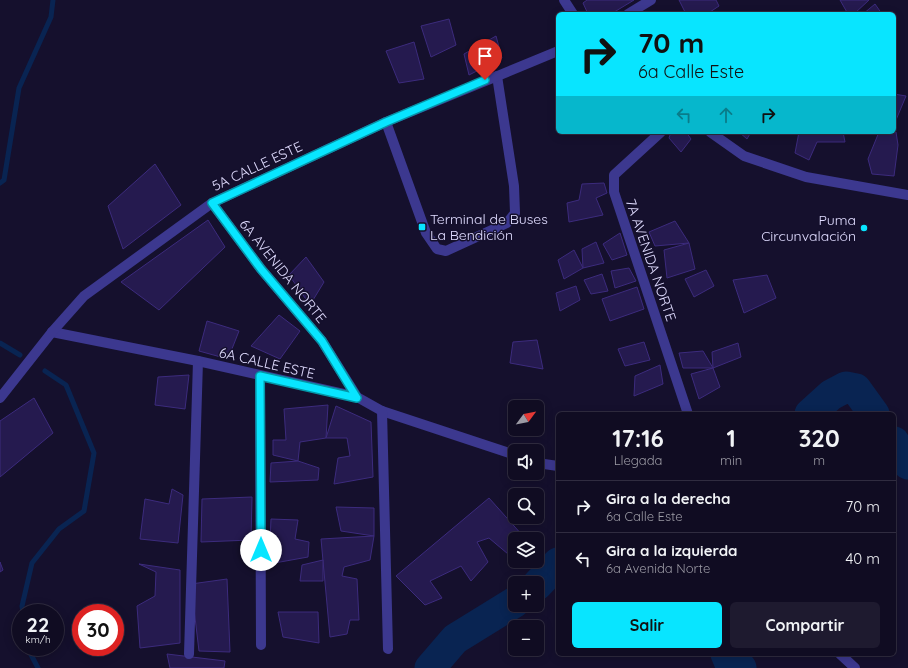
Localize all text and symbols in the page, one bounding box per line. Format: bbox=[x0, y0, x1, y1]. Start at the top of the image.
text: 70 m bbox=[638, 25, 704, 60]
icon: right bbox=[572, 28, 624, 80]
pin bbox=[468, 39, 502, 80]
icon: arrive bbox=[474, 45, 496, 67]
text: 6a Calle Este bbox=[638, 60, 744, 83]
icon: left bbox=[673, 104, 695, 126]
icon: ahead bbox=[715, 104, 737, 126]
icon: right bbox=[757, 104, 779, 126]
street label: 5A CALLE ESTE bbox=[209, 137, 305, 195]
street label: 7A AVENIDA NORTE bbox=[622, 196, 680, 324]
place label: Terminal de Buses La Bendición bbox=[430, 210, 548, 244]
place label: Puma Circunvalación bbox=[761, 211, 856, 245]
street label: 6A AVENIDA NORTE bbox=[236, 215, 330, 327]
marker: Terminal de Buses La Bendición bbox=[417, 222, 427, 232]
marker: Puma Circunvalación bbox=[859, 223, 869, 233]
street label: 6A CALLE ESTE bbox=[217, 343, 317, 383]
north arrow bbox=[508, 400, 544, 436]
map controls bbox=[508, 400, 544, 656]
text: 17:16 bbox=[612, 423, 664, 453]
text: 1 bbox=[727, 423, 736, 453]
text: 320 bbox=[798, 423, 840, 453]
button: sound bbox=[508, 444, 544, 480]
text: Llegada bbox=[614, 452, 662, 468]
text: min bbox=[720, 452, 742, 468]
text: m bbox=[813, 452, 825, 468]
button: search bbox=[508, 488, 544, 524]
text: Gira a la derecha bbox=[606, 489, 731, 508]
icon: right bbox=[572, 496, 594, 518]
text: 70 m bbox=[846, 497, 880, 516]
text: 6a Calle Este bbox=[606, 508, 683, 524]
position arrow bbox=[240, 529, 282, 571]
button: layers bbox=[508, 532, 544, 568]
text: Gira a la izquierda bbox=[606, 541, 738, 560]
icon: left bbox=[572, 548, 594, 570]
text: 40 m bbox=[845, 549, 880, 568]
text: 6a Avenida Norte bbox=[606, 560, 710, 576]
button: + bbox=[508, 576, 544, 612]
button: Salir bbox=[572, 602, 722, 648]
button: Compartir bbox=[730, 602, 880, 648]
speed limit sign: 30 bbox=[72, 604, 124, 656]
text: 22 bbox=[27, 612, 49, 637]
button: − bbox=[508, 620, 544, 656]
text: km/h bbox=[25, 633, 51, 646]

